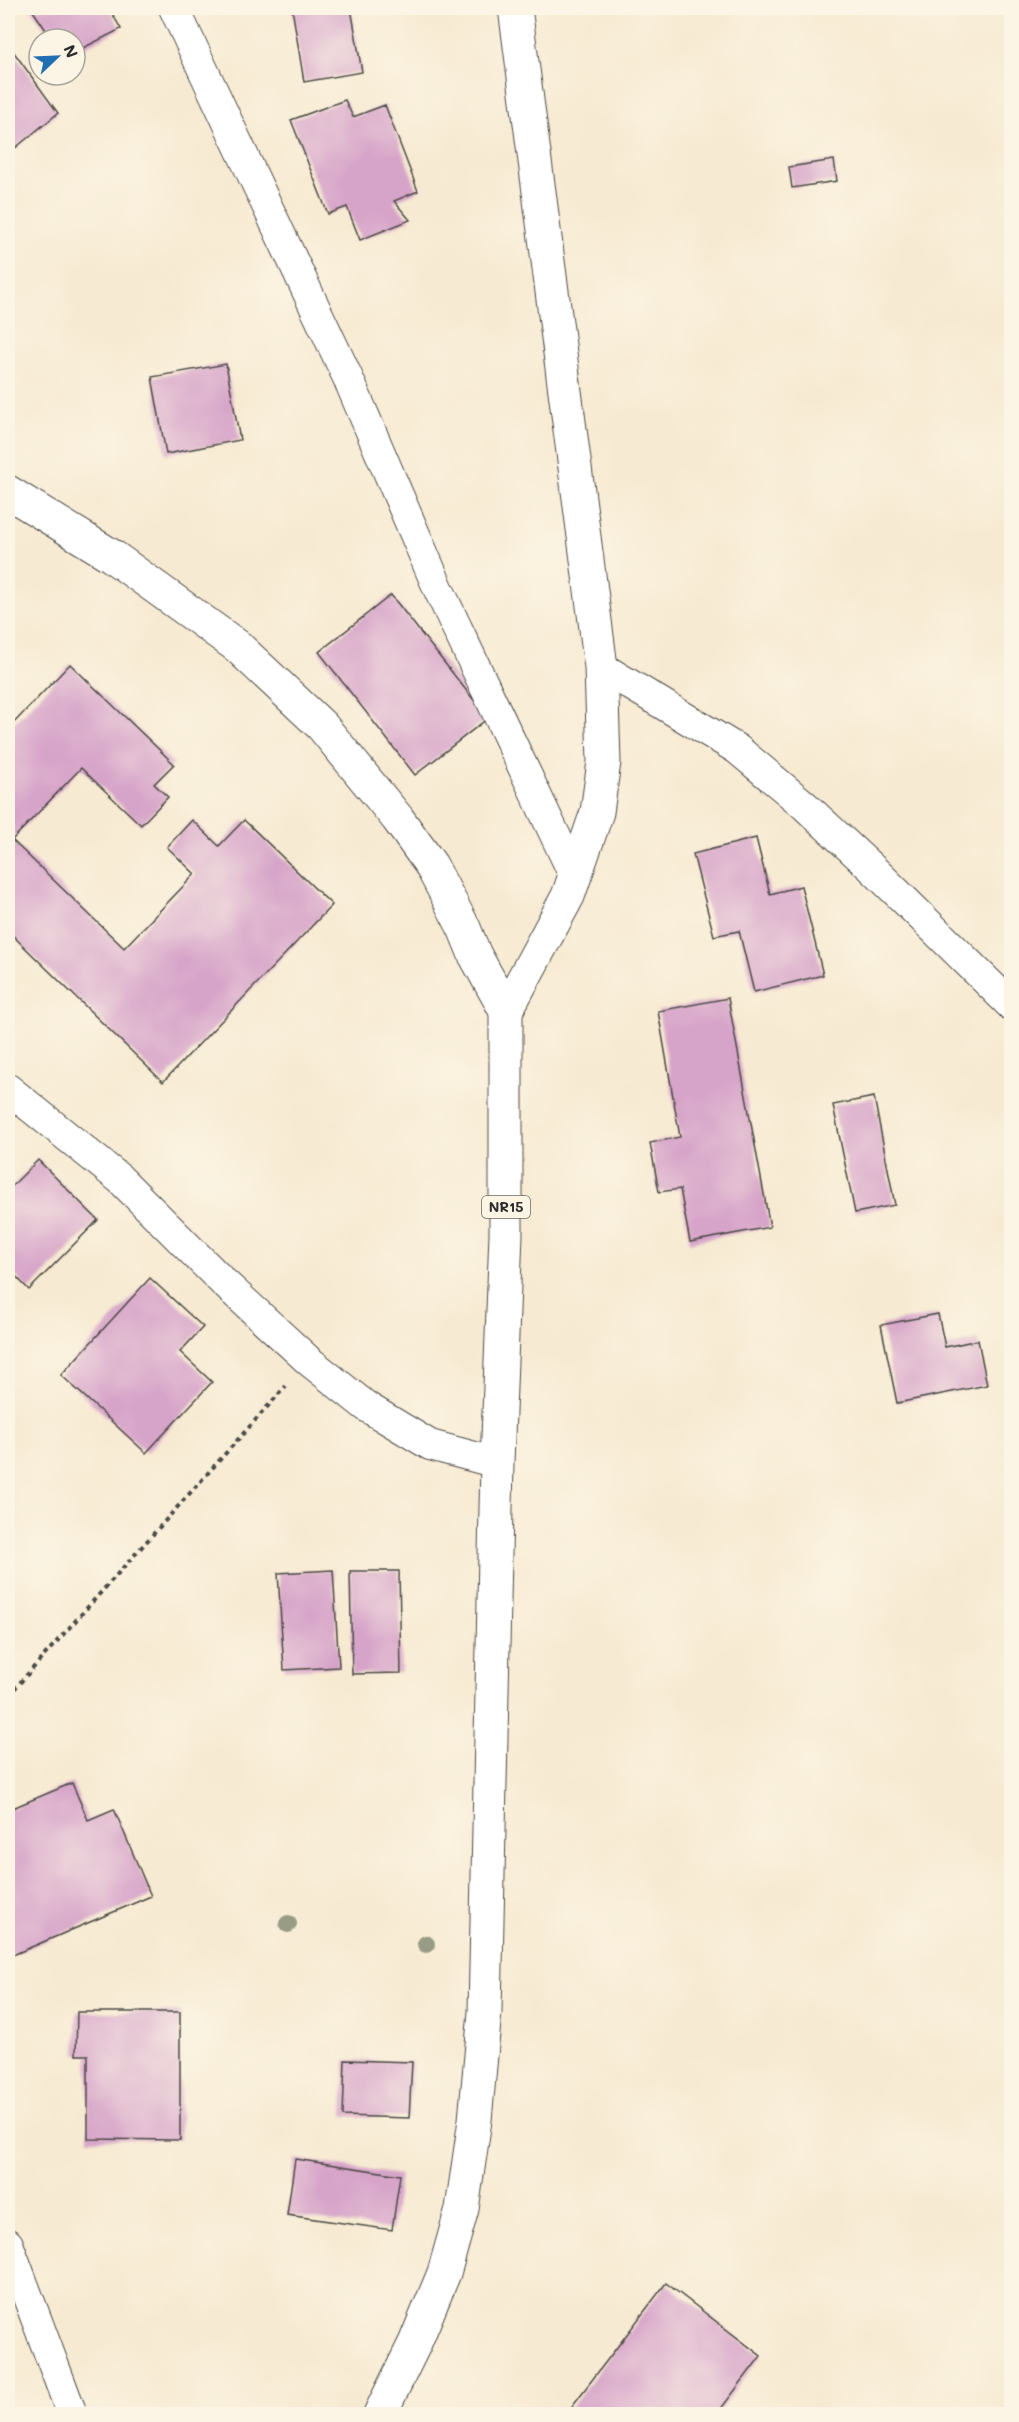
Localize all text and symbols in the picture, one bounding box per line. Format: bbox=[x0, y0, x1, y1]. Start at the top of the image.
north arrow bbox=[27, 27, 87, 87]
text: N bbox=[59, 41, 83, 61]
road number: NR15 bbox=[482, 1196, 530, 1218]

